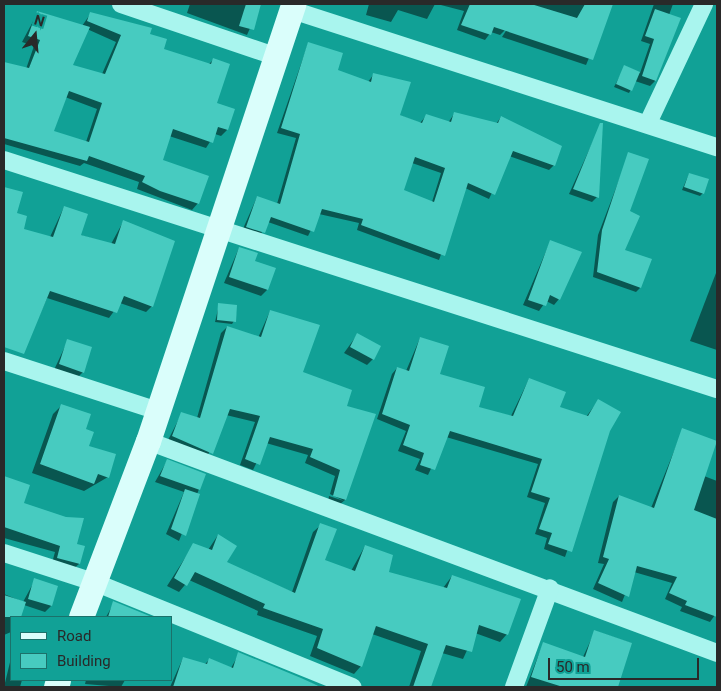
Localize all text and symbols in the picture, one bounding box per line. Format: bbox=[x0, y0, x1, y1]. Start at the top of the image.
north arrow bbox=[10, 10, 60, 60]
text: N bbox=[32, 12, 46, 30]
legend bbox=[10, 616, 172, 681]
text: Road bbox=[57, 627, 91, 645]
scale bar bbox=[551, 648, 702, 680]
text: Building bbox=[57, 652, 111, 670]
text: 50 m bbox=[556, 658, 590, 676]

